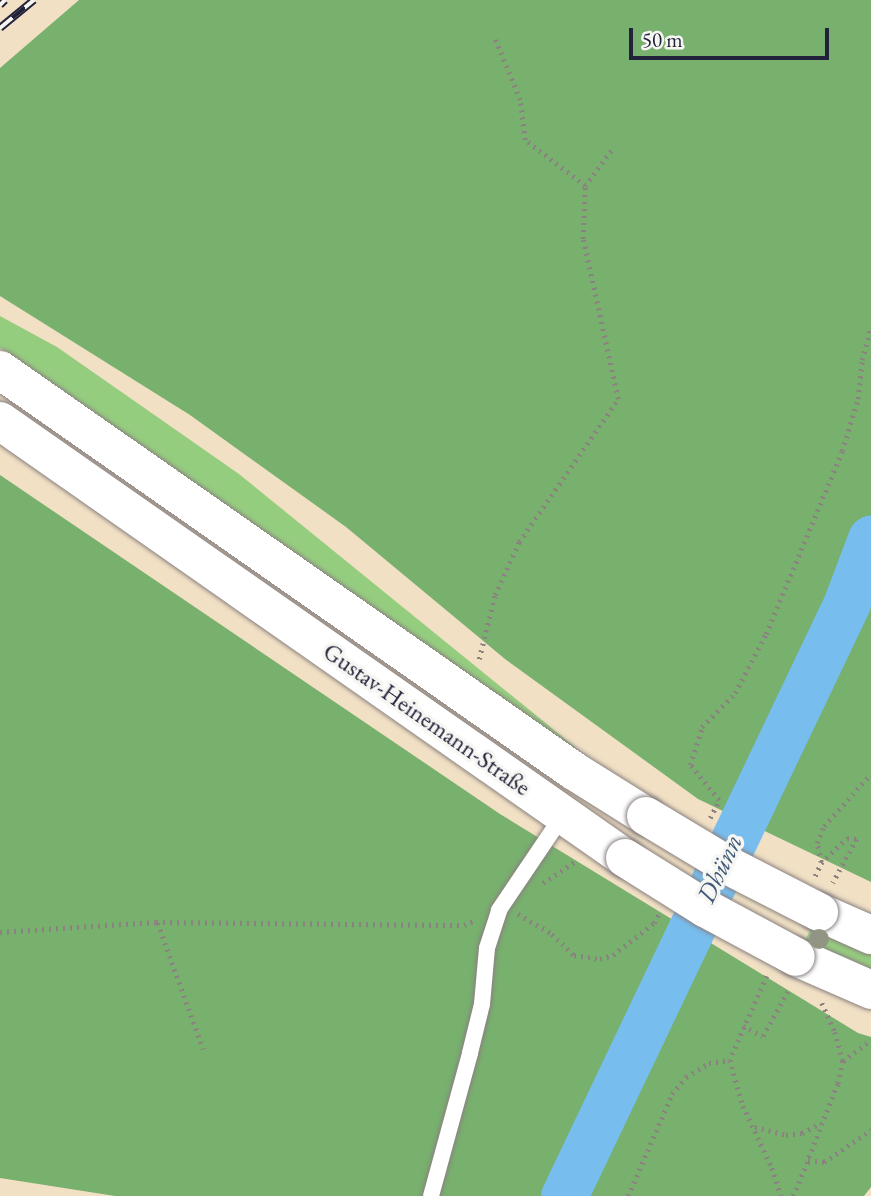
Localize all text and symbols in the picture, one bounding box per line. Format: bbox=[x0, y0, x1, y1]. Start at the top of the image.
scale bar bbox=[633, 14, 832, 58]
text: 50 m bbox=[642, 26, 683, 53]
street label: Gustav-Heinemann-Straße bbox=[318, 637, 536, 801]
water label: Dhünn bbox=[691, 830, 749, 908]

